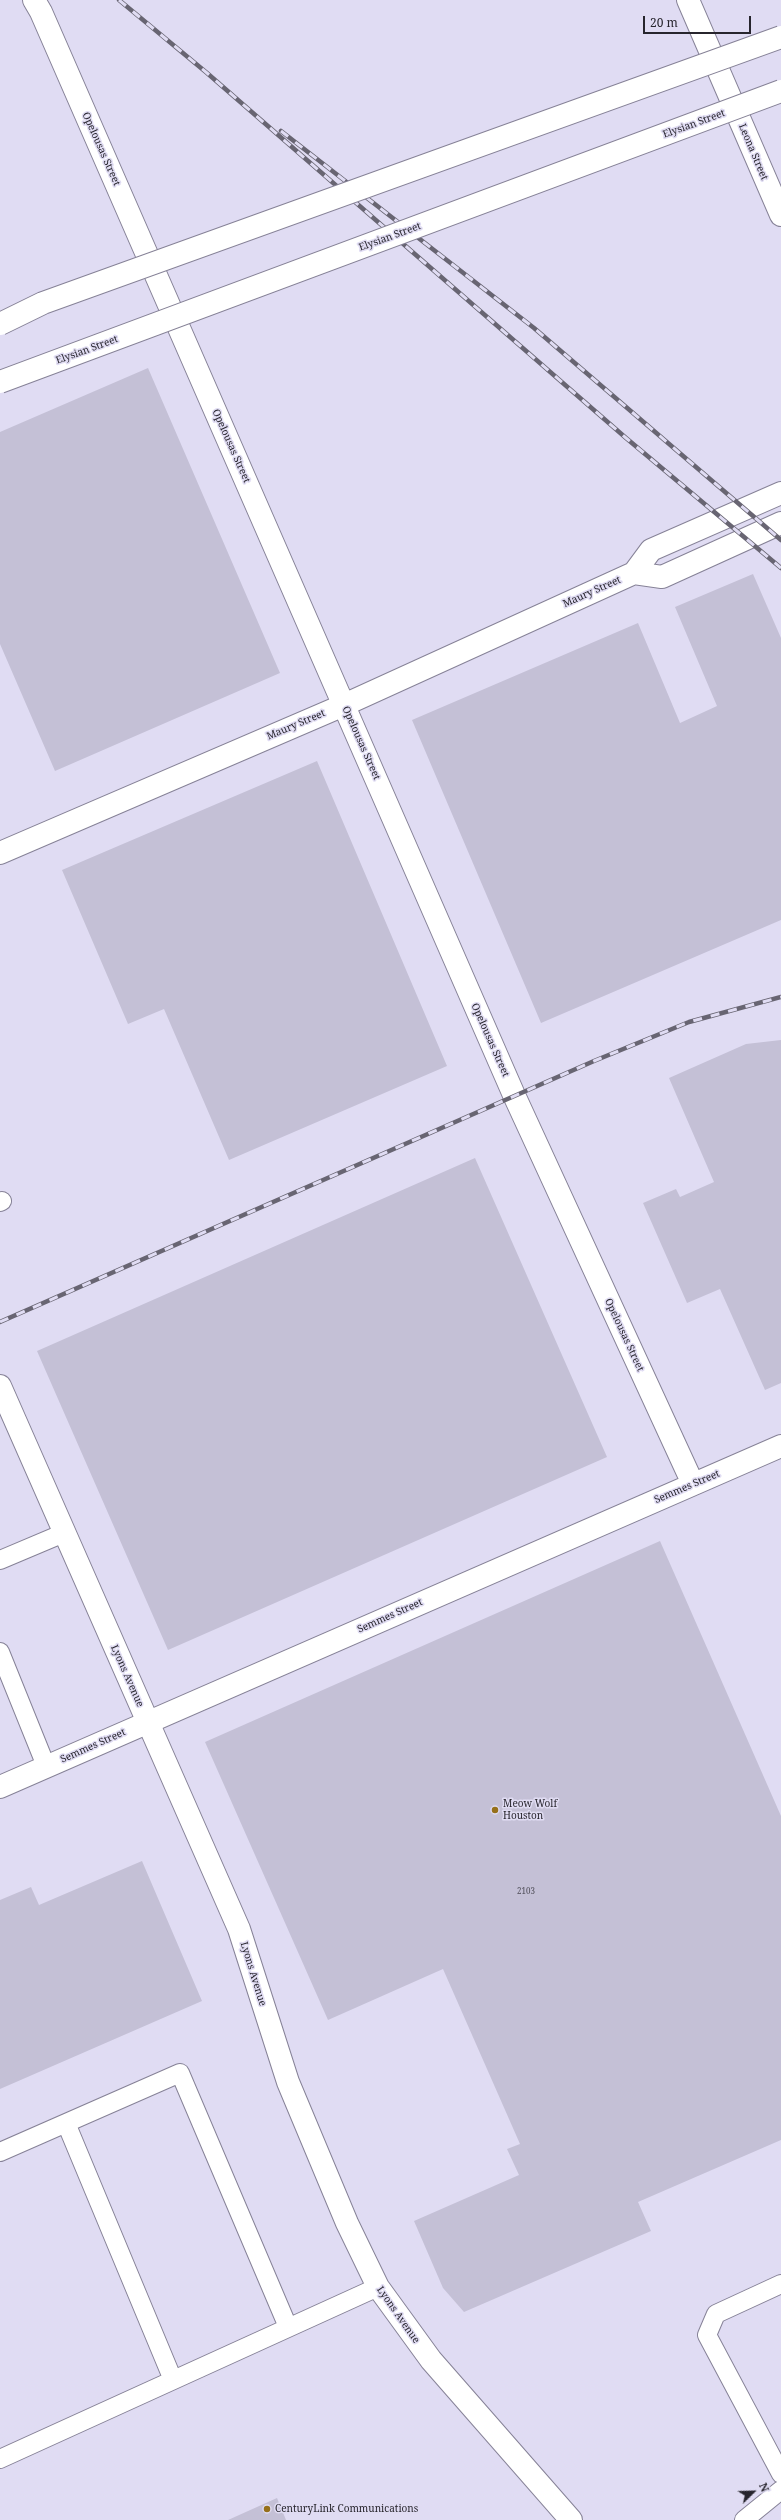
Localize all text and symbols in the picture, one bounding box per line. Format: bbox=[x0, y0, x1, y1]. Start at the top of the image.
scale bar bbox=[645, 8, 753, 34]
text: 20 m bbox=[650, 14, 678, 31]
street label: Elysian Street bbox=[661, 107, 727, 141]
street label: Opelousas Street bbox=[79, 110, 123, 188]
street label: Leona Street bbox=[736, 122, 770, 182]
street label: Elysian Street bbox=[357, 220, 423, 254]
street label: Elysian Street bbox=[54, 333, 120, 367]
street label: Opelousas Street bbox=[209, 407, 253, 485]
street label: Maury Street bbox=[561, 574, 623, 610]
street label: Opelousas Street bbox=[339, 704, 383, 782]
street label: Maury Street bbox=[265, 707, 327, 743]
street label: Opelousas Street bbox=[468, 1001, 512, 1079]
street label: Opelousas Street bbox=[602, 1297, 646, 1373]
street label: Semmes Street bbox=[652, 1468, 722, 1506]
street label: Semmes Street bbox=[356, 1596, 424, 1636]
street label: Lyons Avenue bbox=[108, 1643, 146, 1709]
street label: Semmes Street bbox=[59, 1726, 127, 1766]
place label: Meow Wolf Houston bbox=[503, 1798, 557, 1822]
marker: Meow Wolf Houston bbox=[490, 1805, 500, 1815]
house number: 2103 bbox=[517, 1887, 535, 1897]
street label: Lyons Avenue bbox=[238, 1940, 268, 2008]
street label: Lyons Avenue bbox=[374, 2284, 422, 2346]
north arrow bbox=[733, 2472, 773, 2512]
text: N bbox=[756, 2480, 773, 2494]
place label: CenturyLink Communications bbox=[275, 2503, 418, 2515]
marker: CenturyLink Communications bbox=[262, 2504, 272, 2514]

